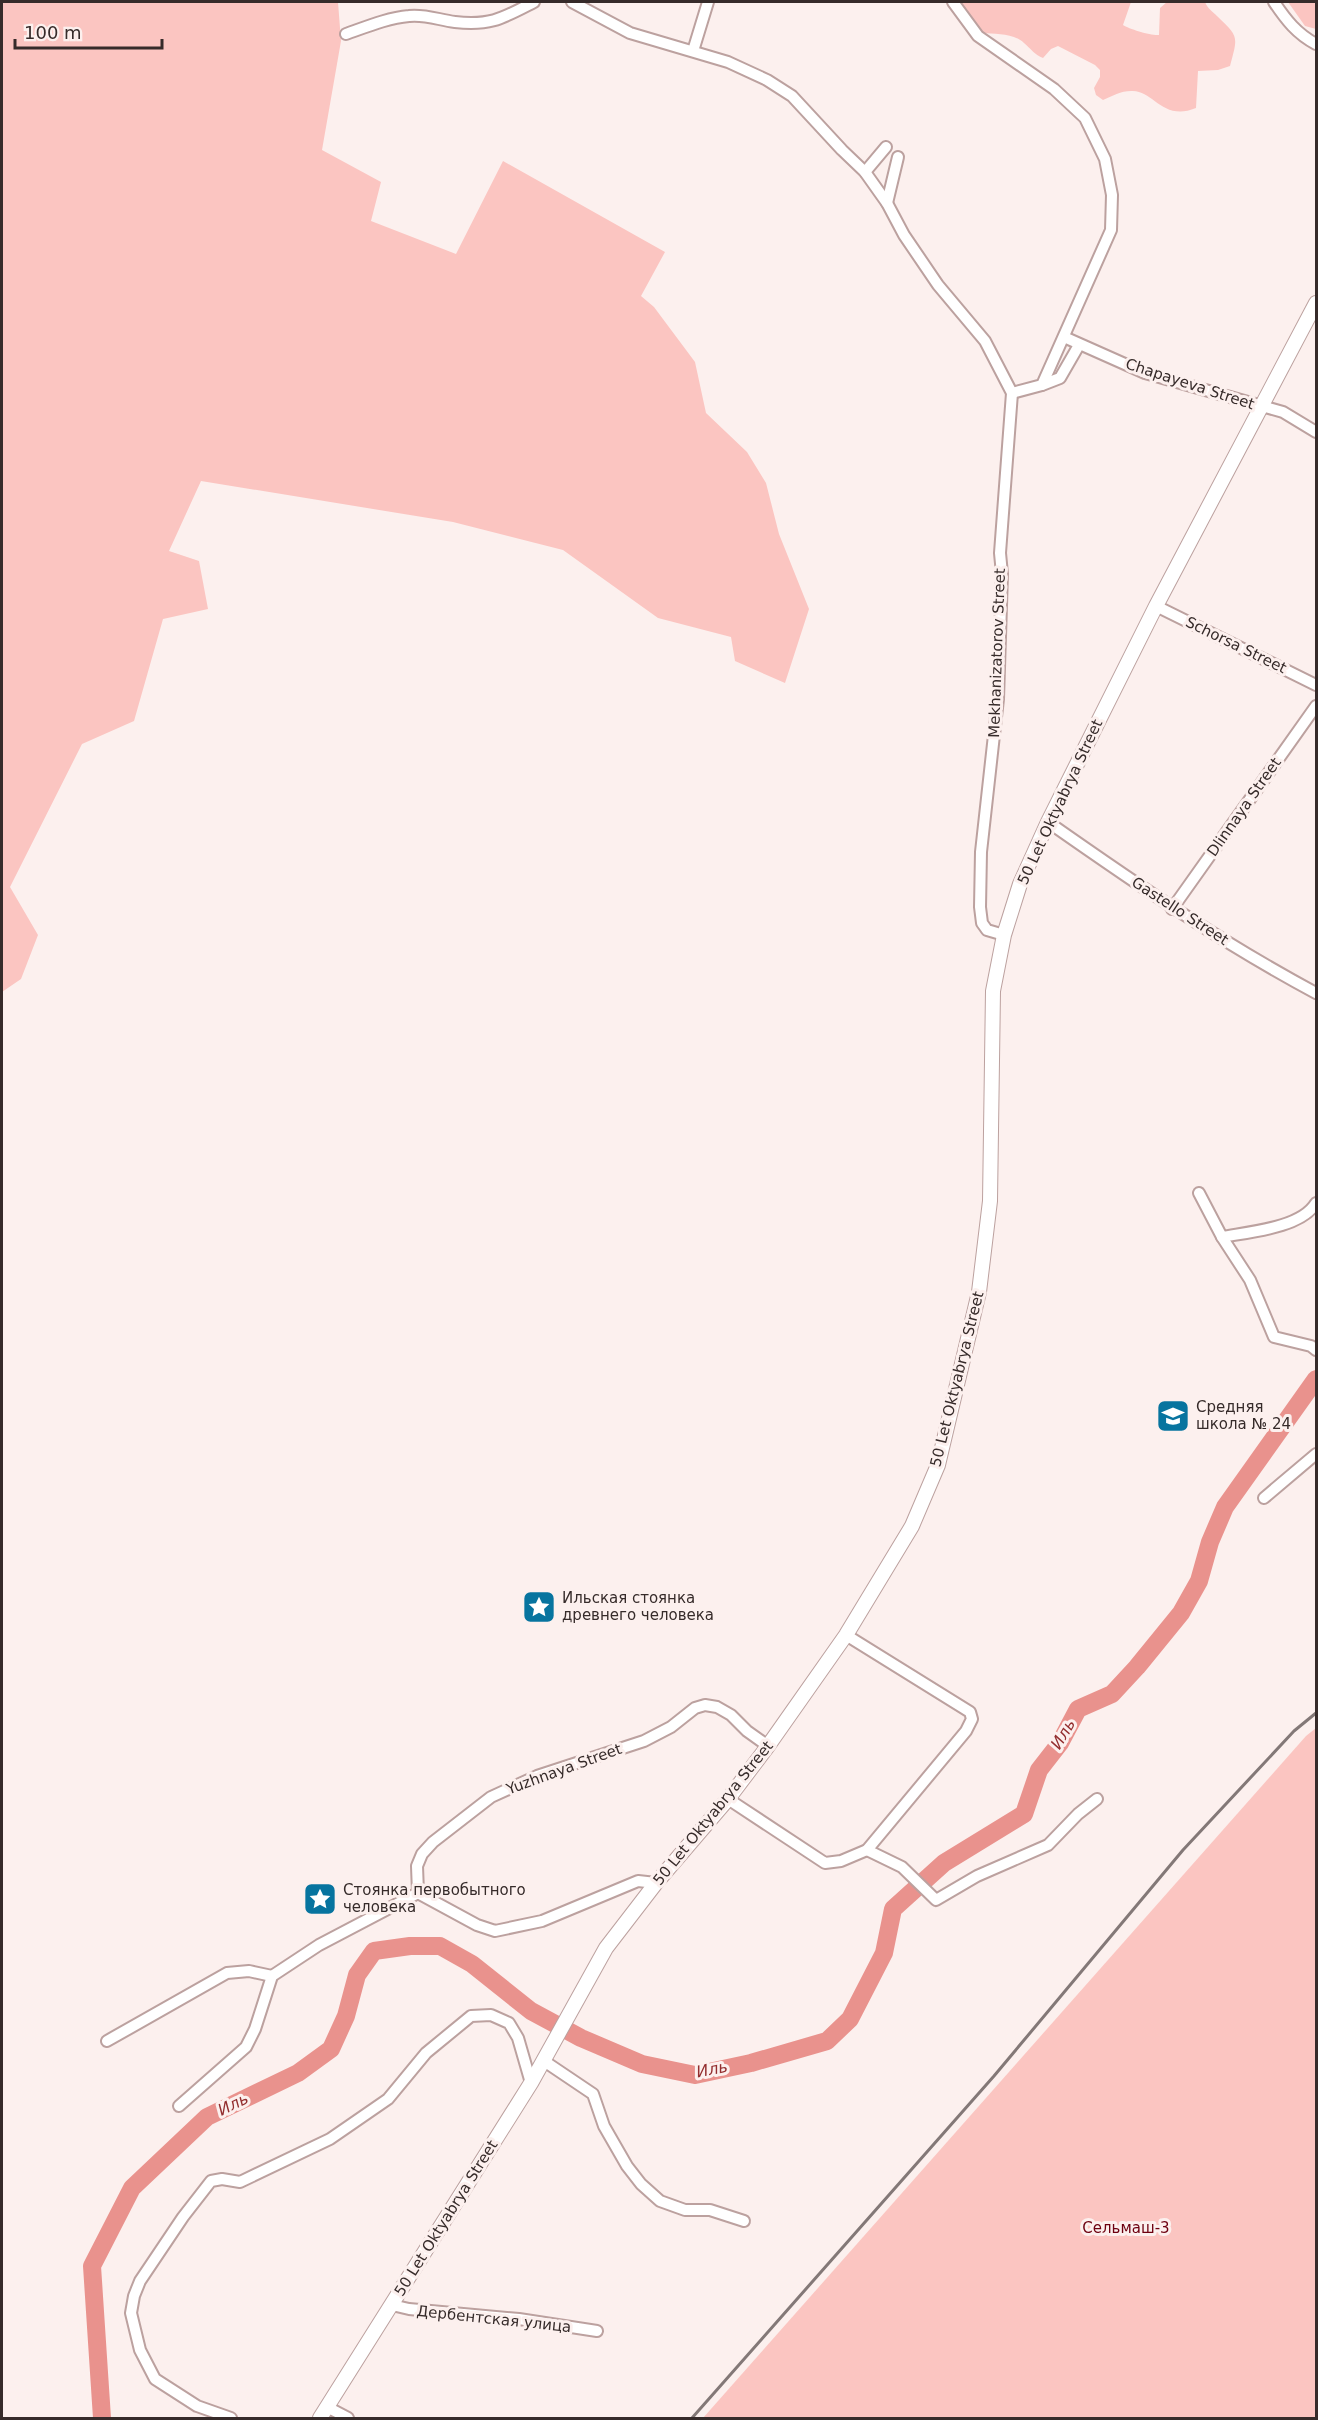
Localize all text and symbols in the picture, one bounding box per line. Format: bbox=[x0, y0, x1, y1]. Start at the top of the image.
scale bar bbox=[15, 12, 162, 50]
text: 100 m bbox=[24, 22, 82, 43]
street label: Chapayeva Street bbox=[1123, 355, 1257, 413]
street label: Mekhanizatorov Street bbox=[985, 568, 1009, 738]
street label: Schorsa Street bbox=[1183, 613, 1289, 677]
street label: 50 Let Oktyabrya Street bbox=[1014, 716, 1106, 888]
street label: Dlinnaya Street bbox=[1203, 754, 1285, 860]
street label: Gastello Street bbox=[1128, 873, 1232, 949]
street label: 50 Let Oktyabrya Street bbox=[926, 1289, 988, 1469]
school or university icon: Средняя школа № 24 bbox=[1155, 1398, 1191, 1434]
place label: Средняя школа № 24 bbox=[1196, 1398, 1291, 1433]
place icon: Ильская стоянка древнего человека bbox=[521, 1589, 557, 1625]
place label: Ильская стоянка древнего человека bbox=[562, 1589, 714, 1624]
water label: Иль bbox=[1047, 1716, 1079, 1752]
street label: 50 Let Oktyabrya Street bbox=[649, 1737, 777, 1889]
street label: Yuzhnaya Street bbox=[503, 1740, 624, 1799]
place icon: Стоянка первобытного человека bbox=[302, 1881, 338, 1917]
place label: Стоянка первобытного человека bbox=[343, 1881, 526, 1916]
water label: Иль bbox=[695, 2057, 729, 2081]
water label: Иль bbox=[215, 2089, 251, 2119]
street label: 50 Let Oktyabrya Street bbox=[391, 2137, 501, 2299]
park label: Сельмаш-3 bbox=[1082, 2219, 1170, 2237]
street label: Дербентская улица bbox=[416, 2302, 572, 2336]

